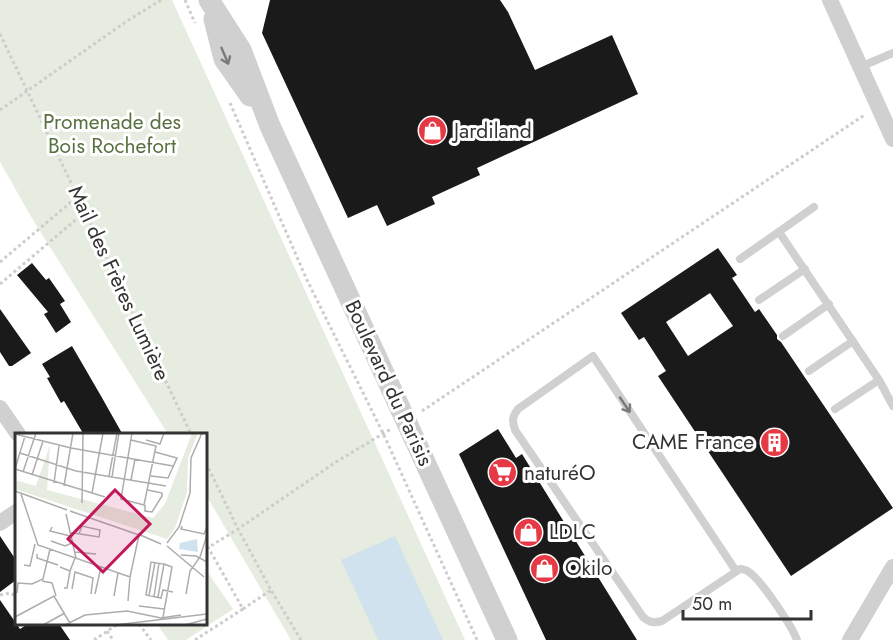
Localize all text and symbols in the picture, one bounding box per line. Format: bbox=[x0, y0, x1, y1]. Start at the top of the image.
one-way arrow bbox=[220, 46, 231, 65]
park label: Promenade des Bois Rochefort bbox=[43, 107, 181, 161]
shop icon: Jardiland bbox=[417, 115, 449, 147]
place label: Jardiland bbox=[451, 116, 532, 146]
street label: Mail des Frères Lumière bbox=[61, 181, 177, 386]
street label: Boulevard du Parisis bbox=[337, 295, 441, 471]
one-way arrow bbox=[619, 396, 631, 413]
building icon: CAME France bbox=[759, 426, 791, 458]
place label: CAME France bbox=[632, 427, 754, 457]
inset map bbox=[15, 433, 207, 625]
supermarket icon: naturéO bbox=[487, 457, 519, 489]
place label: naturéO bbox=[524, 458, 595, 488]
shop icon: LDLC bbox=[512, 516, 544, 548]
place label: LDLC bbox=[549, 517, 596, 547]
shop icon: Okilo bbox=[528, 552, 560, 584]
place label: Okilo bbox=[565, 553, 613, 583]
scale bar bbox=[683, 583, 810, 621]
text: 50 m bbox=[692, 591, 732, 617]

